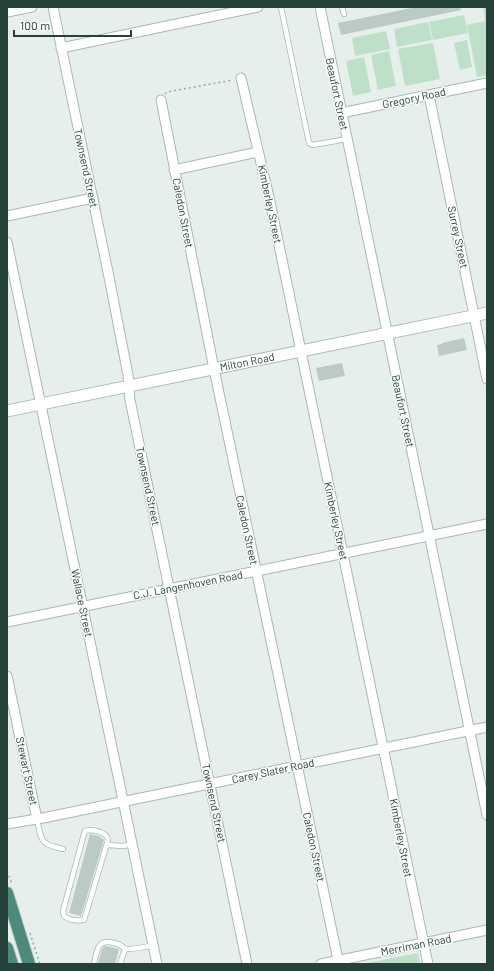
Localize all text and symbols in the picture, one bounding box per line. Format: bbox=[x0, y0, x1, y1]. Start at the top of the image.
scale bar bbox=[14, 12, 131, 38]
text: 100 m bbox=[20, 18, 50, 32]
street label: Beaufort Street bbox=[323, 56, 352, 131]
street label: Gregory Road bbox=[381, 84, 447, 111]
street label: Townsend Street bbox=[72, 127, 101, 209]
street label: Kimberley Street bbox=[256, 163, 285, 244]
street label: Caledon Street bbox=[170, 177, 197, 249]
street label: Surrey Street bbox=[446, 205, 471, 269]
street label: Milton Road bbox=[218, 350, 275, 373]
street label: Beaufort Street bbox=[389, 373, 418, 448]
street label: Townsend Street bbox=[134, 445, 163, 527]
street label: Kimberley Street bbox=[322, 480, 351, 561]
street label: Caledon Street bbox=[234, 494, 261, 566]
street label: C.J. Langenhoven Road bbox=[132, 567, 244, 602]
street label: Wallace Street bbox=[69, 568, 96, 638]
street label: Stewart Street bbox=[14, 735, 41, 806]
street label: Carey Slater Road bbox=[231, 755, 315, 786]
street label: Townsend Street bbox=[200, 762, 229, 844]
street label: Kimberley Street bbox=[387, 797, 416, 878]
street label: Caledon Street bbox=[301, 811, 328, 883]
street label: Merriman Road bbox=[379, 931, 452, 958]

